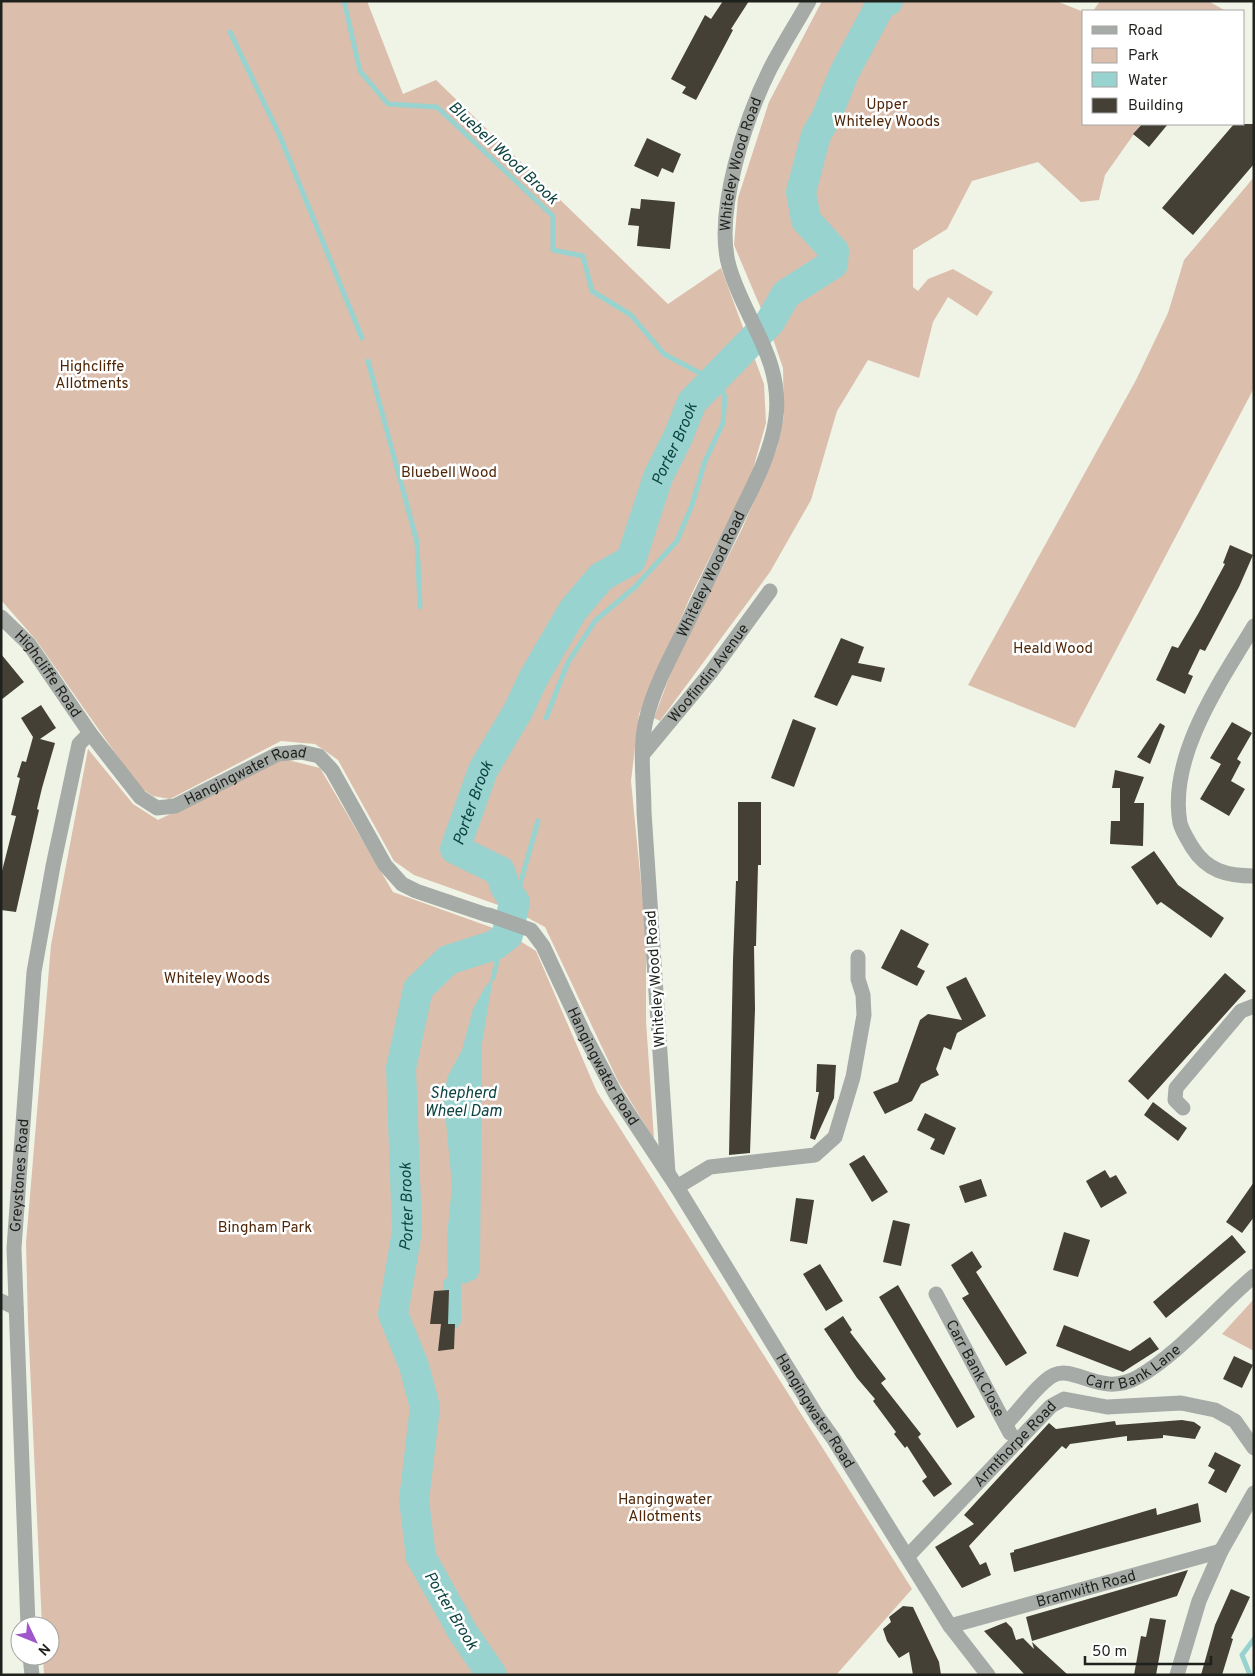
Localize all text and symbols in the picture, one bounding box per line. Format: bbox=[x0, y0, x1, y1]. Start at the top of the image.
legend bbox=[1082, 10, 1245, 125]
text: Road bbox=[1128, 22, 1163, 41]
text: Park bbox=[1128, 47, 1159, 66]
text: Water bbox=[1128, 72, 1168, 91]
street label: Whiteley Wood Road bbox=[717, 95, 767, 232]
park label: Upper Whiteley Woods bbox=[834, 96, 940, 132]
text: Building bbox=[1128, 97, 1183, 116]
water label: Bluebell Wood Brook bbox=[444, 98, 562, 210]
park label: Highcliffe Allotments bbox=[55, 358, 129, 394]
water label: Porter Brook bbox=[648, 399, 703, 488]
park label: Bluebell Wood bbox=[401, 464, 497, 483]
street label: Whiteley Wood Road bbox=[674, 509, 750, 641]
street label: Woofindin Avenue bbox=[665, 621, 754, 727]
street label: Highcliffe Road bbox=[9, 627, 85, 722]
park label: Heald Wood bbox=[1013, 640, 1093, 659]
street label: Hangingwater Road bbox=[182, 744, 308, 811]
water label: Porter Brook bbox=[449, 757, 499, 848]
street label: Whiteley Wood Road bbox=[642, 910, 671, 1048]
park label: Whiteley Woods bbox=[164, 970, 270, 989]
street label: Hangingwater Road bbox=[562, 1004, 642, 1130]
water label: Shepherd Wheel Dam bbox=[424, 1084, 502, 1122]
street label: Greystones Road bbox=[7, 1118, 34, 1233]
water label: Porter Brook bbox=[396, 1161, 419, 1253]
park label: Bingham Park bbox=[218, 1219, 312, 1238]
street label: Carr Bank Close bbox=[940, 1317, 1008, 1421]
street label: Carr Bank Lane bbox=[1083, 1341, 1186, 1395]
street label: Hangingwater Road bbox=[770, 1351, 858, 1472]
street label: Armthorpe Road bbox=[971, 1398, 1061, 1492]
park label: Hangingwater Allotments bbox=[618, 1491, 712, 1527]
street label: Bramwith Road bbox=[1034, 1567, 1138, 1613]
water label: Porter Brook bbox=[419, 1568, 482, 1655]
north arrow bbox=[10, 1616, 60, 1666]
scale bar bbox=[1085, 1634, 1211, 1666]
text: N bbox=[34, 1639, 53, 1658]
text: 50 m bbox=[1092, 1643, 1127, 1662]

